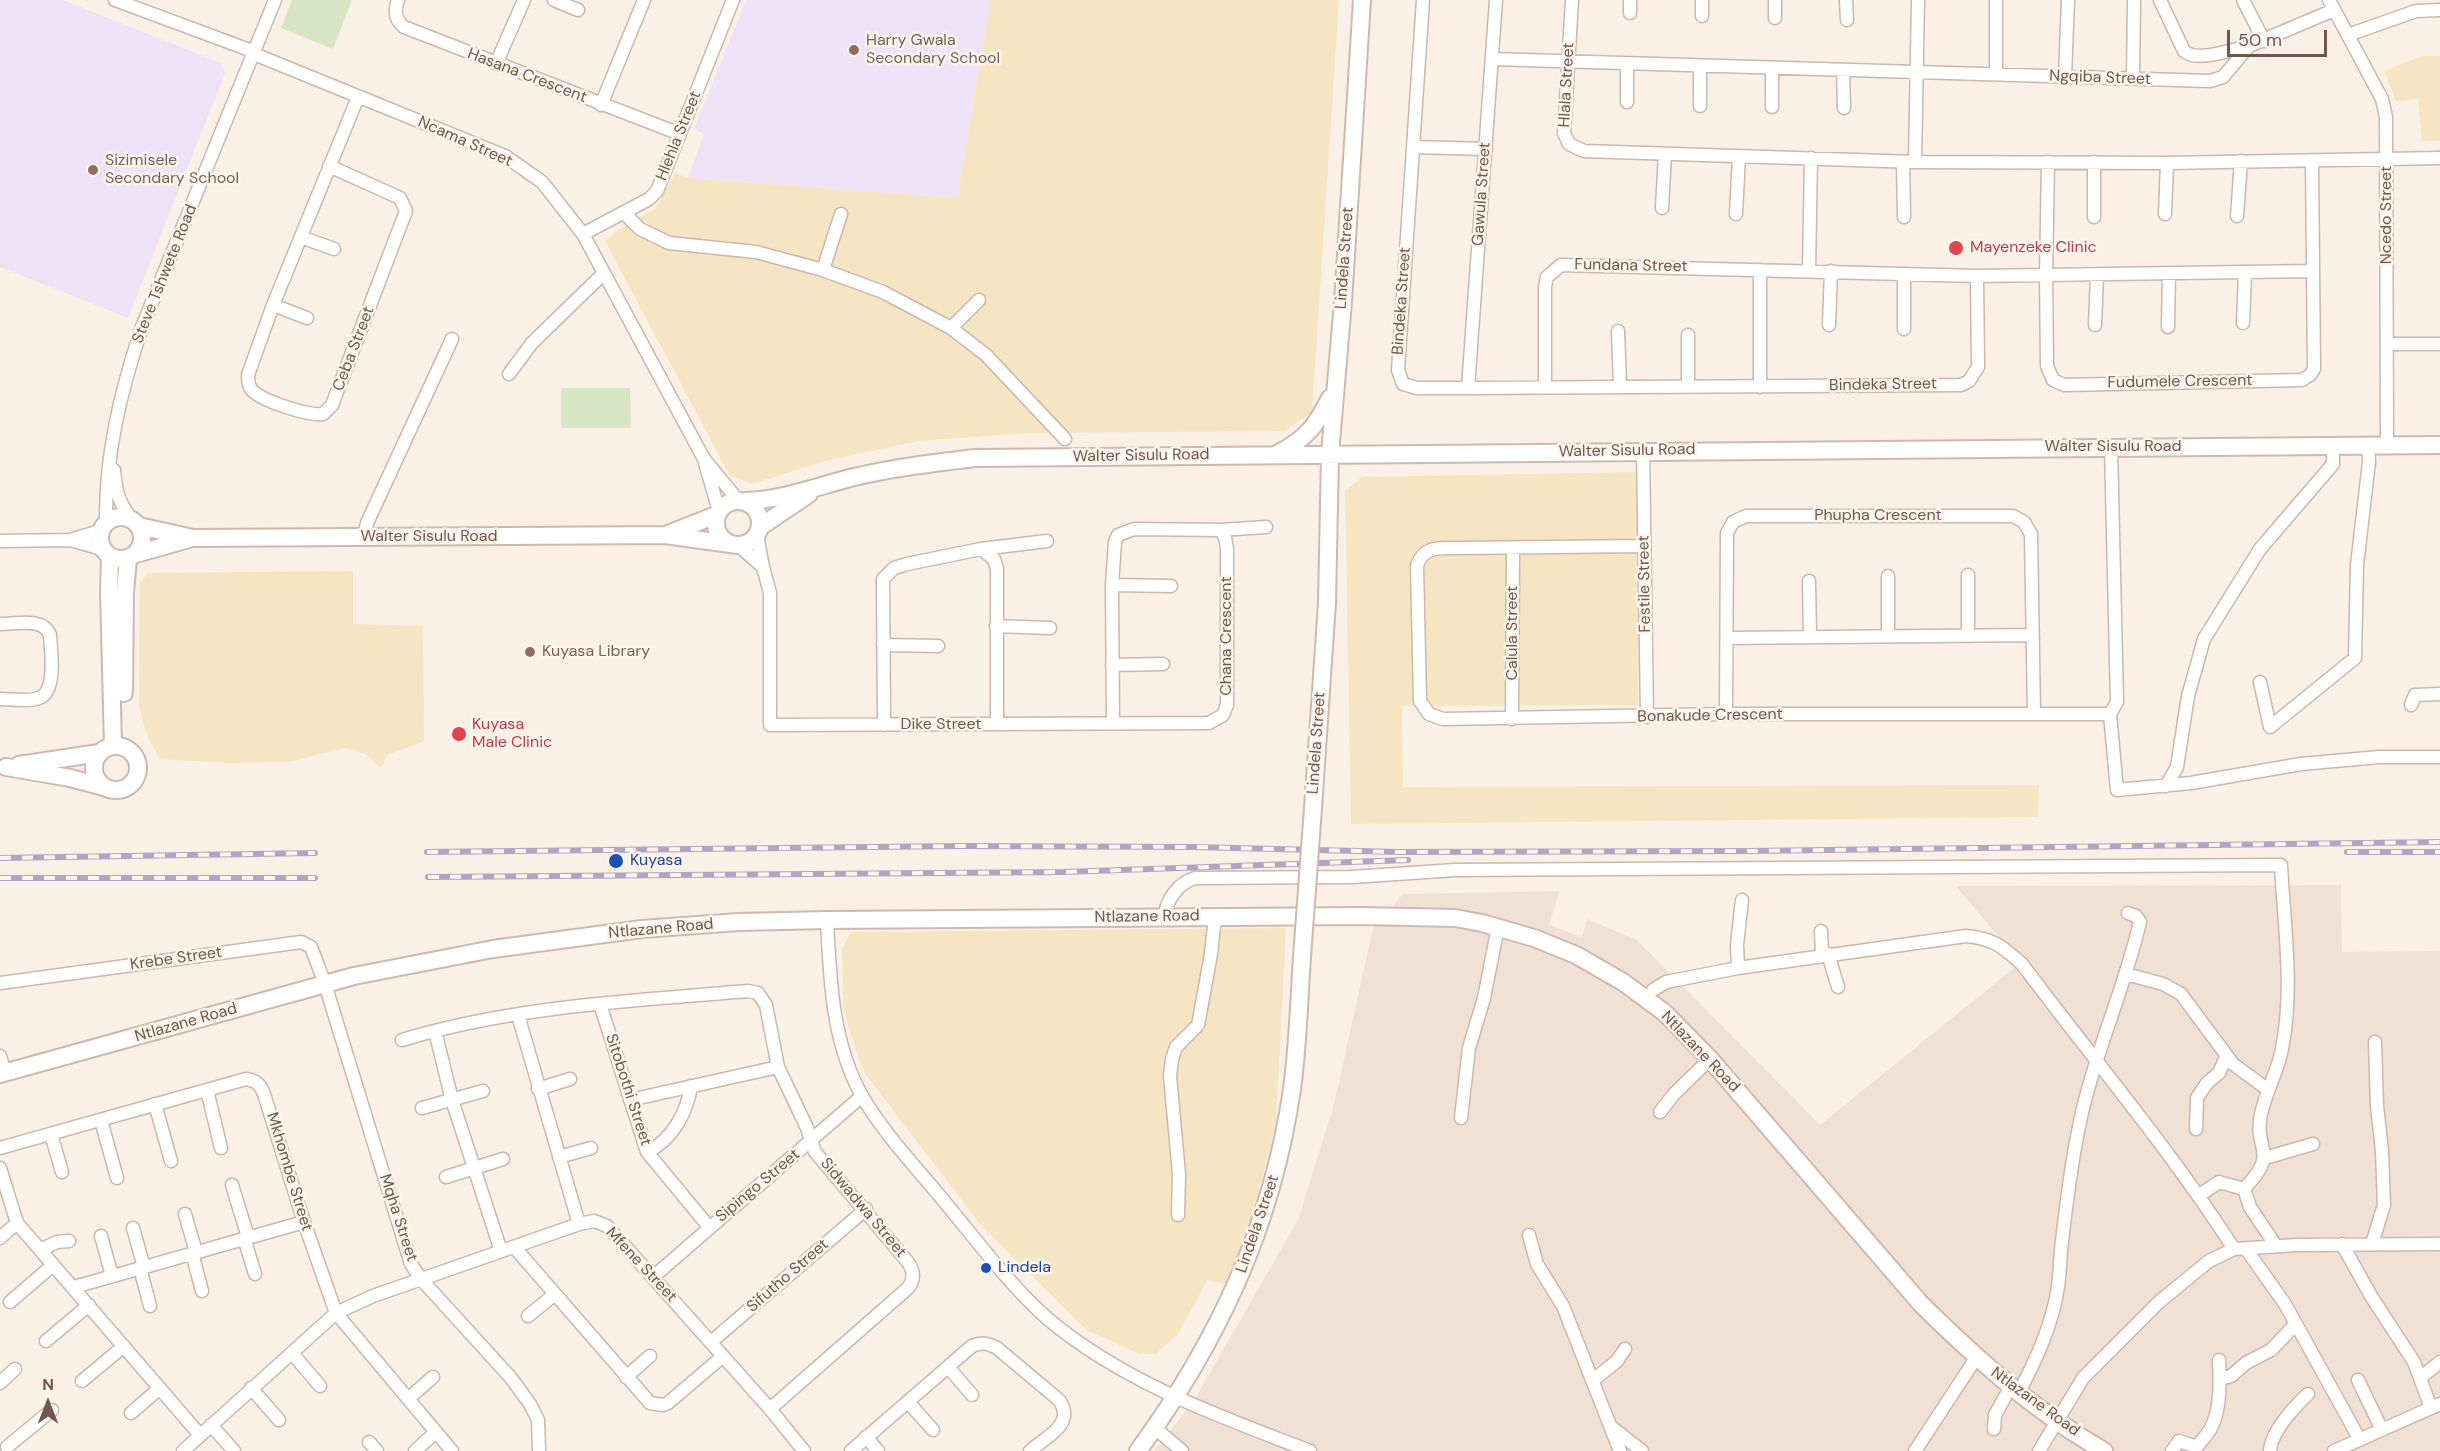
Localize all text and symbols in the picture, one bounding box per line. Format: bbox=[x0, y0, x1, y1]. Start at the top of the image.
scale bar bbox=[2230, 18, 2330, 56]
text: 50 m bbox=[2238, 28, 2282, 52]
place label: Harry Gwala Secondary School bbox=[866, 31, 1000, 69]
street label: Hlala Street bbox=[1555, 42, 1579, 128]
marker: Harry Gwala Secondary School bbox=[847, 43, 861, 57]
street label: Hasana Crescent bbox=[465, 44, 589, 108]
street label: Ngqiba Street bbox=[2049, 67, 2151, 89]
street label: Hlehla Street bbox=[652, 89, 706, 183]
street label: Ncama Street bbox=[415, 113, 515, 171]
street label: Gawula Street bbox=[1469, 141, 1495, 247]
place label: Sizimisele Secondary School bbox=[105, 151, 239, 189]
marker: Sizimisele Secondary School bbox=[86, 163, 100, 177]
street label: Ncedo Street bbox=[2377, 166, 2397, 264]
street label: Steve Tshwete Road bbox=[128, 202, 202, 346]
street label: Lindela Street bbox=[1332, 206, 1358, 310]
place label: Mayenzeke Clinic bbox=[1970, 238, 2097, 258]
marker: Mayenzeke Clinic bbox=[1947, 239, 1965, 257]
street label: Bindeka Street bbox=[1389, 246, 1415, 356]
street label: Fundana Street bbox=[1574, 255, 1688, 277]
street label: Ceba Street bbox=[329, 304, 379, 394]
street label: Fudumele Crescent bbox=[2107, 371, 2253, 393]
street label: Bindeka Street bbox=[1829, 374, 1937, 396]
street label: Walter Sisulu Road bbox=[2045, 437, 2181, 457]
street label: Walter Sisulu Road bbox=[1558, 440, 1696, 462]
street label: Walter Sisulu Road bbox=[1072, 445, 1210, 467]
street label: Phupha Crescent bbox=[1814, 506, 1942, 526]
street label: Walter Sisulu Road bbox=[361, 527, 497, 547]
street label: Festile Street bbox=[1635, 535, 1655, 633]
street label: Chana Crescent bbox=[1217, 576, 1237, 696]
street label: Calula Street bbox=[1503, 586, 1523, 680]
place label: Kuyasa Library bbox=[542, 642, 650, 662]
marker: Kuyasa Library bbox=[523, 645, 537, 659]
street label: Lindela Street bbox=[1304, 691, 1330, 795]
street label: Bonakude Crescent bbox=[1637, 705, 1783, 727]
place label: Kuyasa Male Clinic bbox=[472, 715, 552, 753]
street label: Dike Street bbox=[900, 715, 982, 735]
marker: Kuyasa Male Clinic bbox=[450, 725, 468, 743]
place label: Kuyasa bbox=[630, 851, 682, 871]
marker: Kuyasa bbox=[607, 852, 625, 870]
street label: Ntlazane Road bbox=[1094, 906, 1200, 928]
street label: Ntlazane Road bbox=[608, 915, 714, 943]
street label: Krebe Street bbox=[129, 943, 223, 975]
street label: Ntlazane Road bbox=[133, 999, 239, 1047]
street label: Ntlazane Road bbox=[1656, 1007, 1744, 1097]
street label: Sitobothi Street bbox=[601, 1032, 655, 1148]
street label: Mkhombe Street bbox=[262, 1110, 316, 1234]
street label: Sipingo Street bbox=[712, 1145, 804, 1227]
street label: Sidwadwa Street bbox=[816, 1154, 910, 1262]
street label: Mqha Street bbox=[375, 1172, 421, 1264]
street label: Lindela Street bbox=[1232, 1172, 1284, 1276]
street label: Mfene Street bbox=[601, 1224, 681, 1306]
street label: Sifutho Street bbox=[743, 1235, 833, 1317]
place label: Lindela bbox=[998, 1258, 1051, 1278]
marker: Lindela bbox=[979, 1261, 993, 1275]
street label: Ntlazane Road bbox=[1987, 1363, 2083, 1441]
north arrow bbox=[18, 1373, 78, 1433]
text: N bbox=[42, 1374, 54, 1395]

